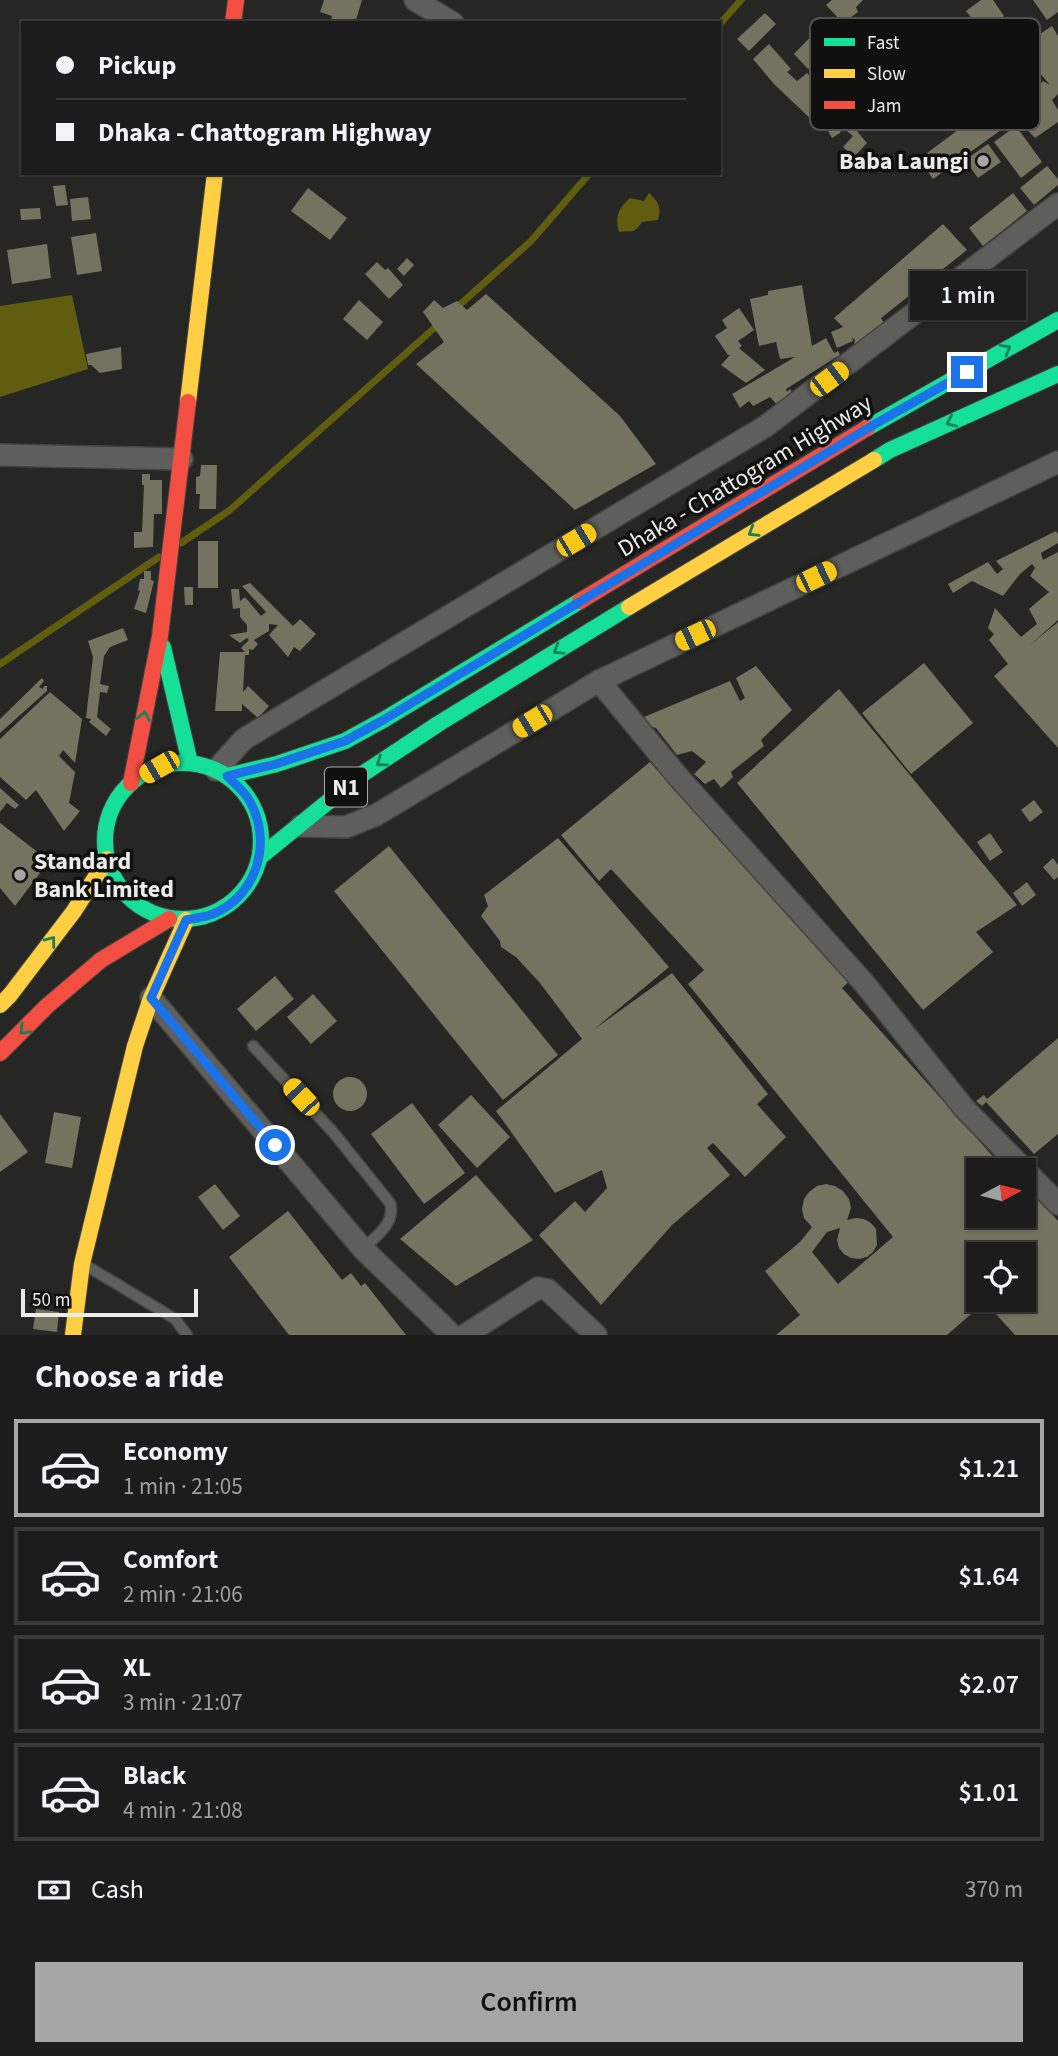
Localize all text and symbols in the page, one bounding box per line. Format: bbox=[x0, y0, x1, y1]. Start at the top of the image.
legend bbox=[810, 18, 1040, 130]
text: Fast bbox=[867, 30, 900, 57]
text: Pickup bbox=[98, 47, 176, 84]
text: Slow bbox=[867, 61, 906, 88]
text: Jam bbox=[867, 93, 901, 120]
text: Dhaka - Chattogram Highway bbox=[98, 114, 432, 151]
place label: Baba Laungi bbox=[839, 144, 969, 179]
marker: Baba Laungi bbox=[975, 153, 991, 169]
callout: 1 min bbox=[909, 270, 1025, 320]
text: 1 min bbox=[941, 279, 995, 312]
one-way arrow bbox=[999, 344, 1011, 357]
route end bbox=[951, 356, 983, 388]
car bbox=[806, 358, 853, 400]
street label: Dhaka - Chattogram Highway bbox=[611, 386, 879, 566]
one-way arrow bbox=[946, 414, 958, 428]
car bbox=[553, 520, 600, 560]
one-way arrow bbox=[747, 524, 760, 537]
car bbox=[793, 558, 840, 596]
car bbox=[672, 617, 719, 653]
one-way arrow bbox=[552, 642, 565, 655]
car bbox=[509, 701, 556, 741]
one-way arrow bbox=[136, 710, 151, 722]
car bbox=[136, 747, 183, 787]
one-way arrow bbox=[376, 754, 389, 766]
road number: N1 bbox=[325, 768, 367, 806]
place label: Standard Bank Limited bbox=[34, 844, 174, 907]
marker: Standard Bank Limited bbox=[12, 867, 28, 883]
one-way arrow bbox=[43, 936, 56, 948]
one-way arrow bbox=[19, 1021, 32, 1034]
car bbox=[279, 1074, 324, 1120]
route start bbox=[259, 1129, 291, 1161]
north arrow bbox=[966, 1158, 1036, 1228]
map controls bbox=[966, 1158, 1036, 1312]
button: locate bbox=[966, 1242, 1036, 1312]
scale bar bbox=[21, 1286, 198, 1318]
text: 50 m bbox=[32, 1287, 70, 1314]
text: Choose a ride bbox=[35, 1354, 224, 1400]
text: Economy bbox=[123, 1433, 228, 1470]
icon: car bbox=[39, 1437, 102, 1500]
text: $1.21 bbox=[958, 1450, 1019, 1487]
text: 1 min · 21:05 bbox=[123, 1470, 243, 1503]
text: Comfort bbox=[123, 1541, 218, 1578]
icon: car bbox=[39, 1545, 102, 1608]
text: $1.64 bbox=[958, 1558, 1019, 1595]
text: 2 min · 21:06 bbox=[123, 1578, 243, 1611]
text: XL bbox=[123, 1649, 151, 1686]
icon: car bbox=[39, 1653, 102, 1716]
text: $2.07 bbox=[958, 1666, 1019, 1703]
text: 3 min · 21:07 bbox=[123, 1686, 243, 1719]
text: Black bbox=[123, 1757, 186, 1794]
icon: car bbox=[39, 1761, 102, 1824]
text: $1.01 bbox=[958, 1774, 1019, 1811]
text: 4 min · 21:08 bbox=[123, 1794, 243, 1827]
icon: cash bbox=[35, 1871, 73, 1909]
text: Cash bbox=[91, 1871, 144, 1908]
text: 370 m bbox=[965, 1873, 1023, 1906]
button: Confirm bbox=[35, 1962, 1023, 2042]

